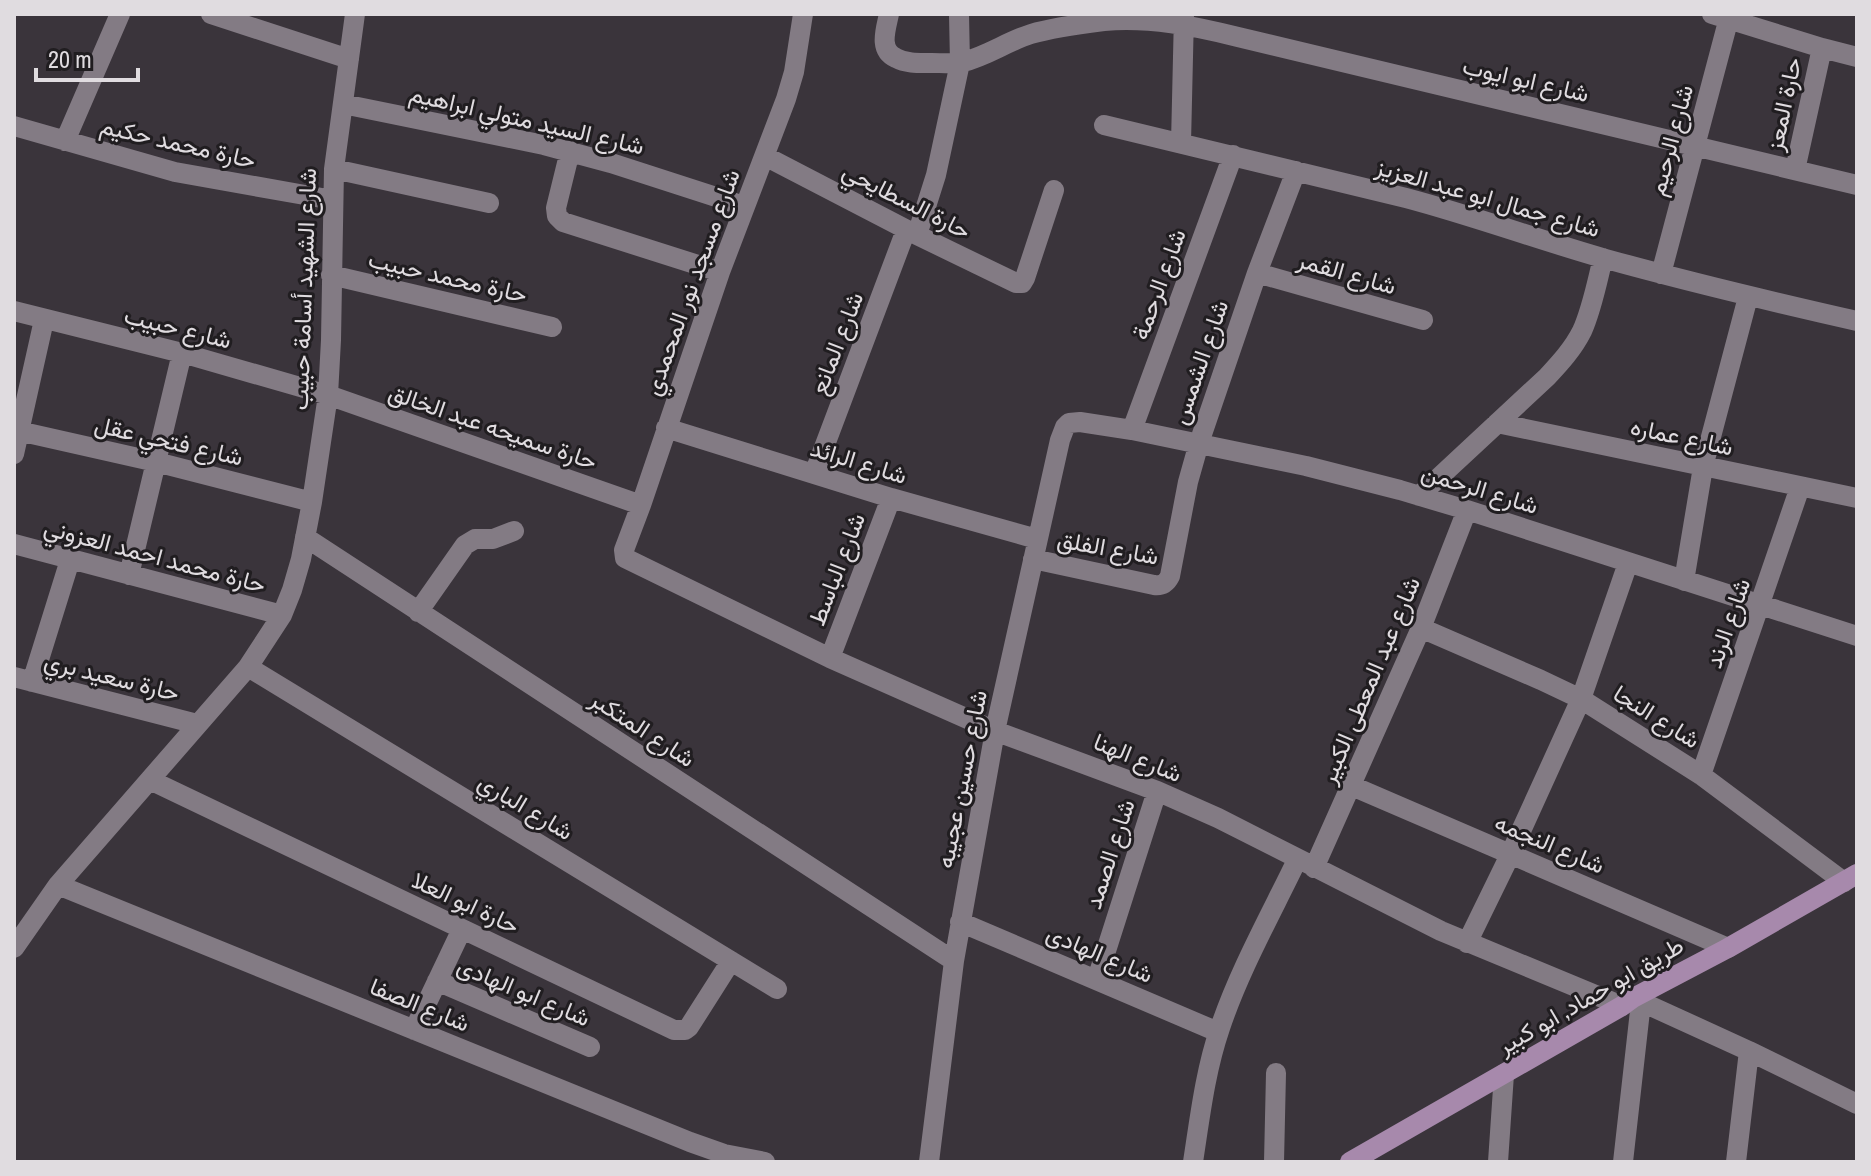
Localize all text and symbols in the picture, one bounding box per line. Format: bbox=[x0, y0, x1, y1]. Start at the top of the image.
scale bar bbox=[36, 32, 138, 82]
text: 20 m bbox=[48, 43, 92, 75]
street label: شارع ابو ايوب bbox=[1460, 49, 1592, 110]
street label: حارة المعز bbox=[1757, 54, 1808, 155]
street label: شارع السيد متولي ابراهيم bbox=[406, 76, 647, 165]
street label: شارع الرحيم bbox=[1640, 81, 1701, 199]
street label: حارة محمد حكيم bbox=[97, 109, 259, 176]
street label: شارع جمال ابو عبد العزيز bbox=[1371, 149, 1604, 245]
street label: حارة السطايحي bbox=[836, 154, 977, 250]
street label: شارع مسجد نور المحمدي bbox=[635, 164, 751, 401]
street label: شارع الشهيد أسامة حبيب bbox=[283, 167, 324, 411]
street label: شارع الرحمة bbox=[1123, 224, 1194, 344]
street label: حارة محمد حبيب bbox=[366, 242, 530, 310]
street label: شارع القمر bbox=[1293, 242, 1400, 302]
street label: شارع المانع bbox=[802, 287, 872, 400]
street label: شارع الشمس bbox=[1163, 295, 1236, 429]
street label: شارع حبيب bbox=[121, 298, 235, 357]
street label: حارة سميحه عبد الخالق bbox=[384, 375, 602, 477]
street label: شارع فتحي عقل bbox=[91, 407, 246, 477]
street label: شارع عماره bbox=[1628, 410, 1736, 463]
street label: شارع الرائد bbox=[806, 431, 911, 492]
street label: شارع الرحمن bbox=[1417, 455, 1542, 522]
street label: شارع الباسط bbox=[800, 508, 873, 630]
street label: حارة محمد احمد العزوني bbox=[40, 510, 269, 604]
street label: شارع الفلق bbox=[1055, 522, 1161, 573]
street label: شارع عبد المعطى الكبير bbox=[1311, 572, 1428, 790]
street label: شارع الرند bbox=[1697, 574, 1758, 673]
street label: حارة سعيد بري bbox=[40, 644, 183, 712]
street label: شارع النجا bbox=[1607, 677, 1707, 756]
street label: شارع المتكبر bbox=[583, 682, 702, 775]
street label: شارع حسين عجيبه bbox=[928, 687, 995, 871]
street label: شارع الهنا bbox=[1089, 725, 1187, 790]
street label: شارع الباري bbox=[470, 765, 580, 850]
street label: شارع الصمد bbox=[1076, 795, 1143, 913]
street label: شارع النجمه bbox=[1490, 805, 1610, 881]
street label: حارة ابو العلا bbox=[407, 863, 525, 941]
street label: شارع الهادى bbox=[1041, 916, 1158, 991]
street label: طريق ابو حماد, ابو كبير bbox=[1490, 929, 1689, 1062]
street label: شارع ابو الهادى bbox=[452, 949, 595, 1034]
street label: شارع الصفا bbox=[365, 969, 475, 1039]

